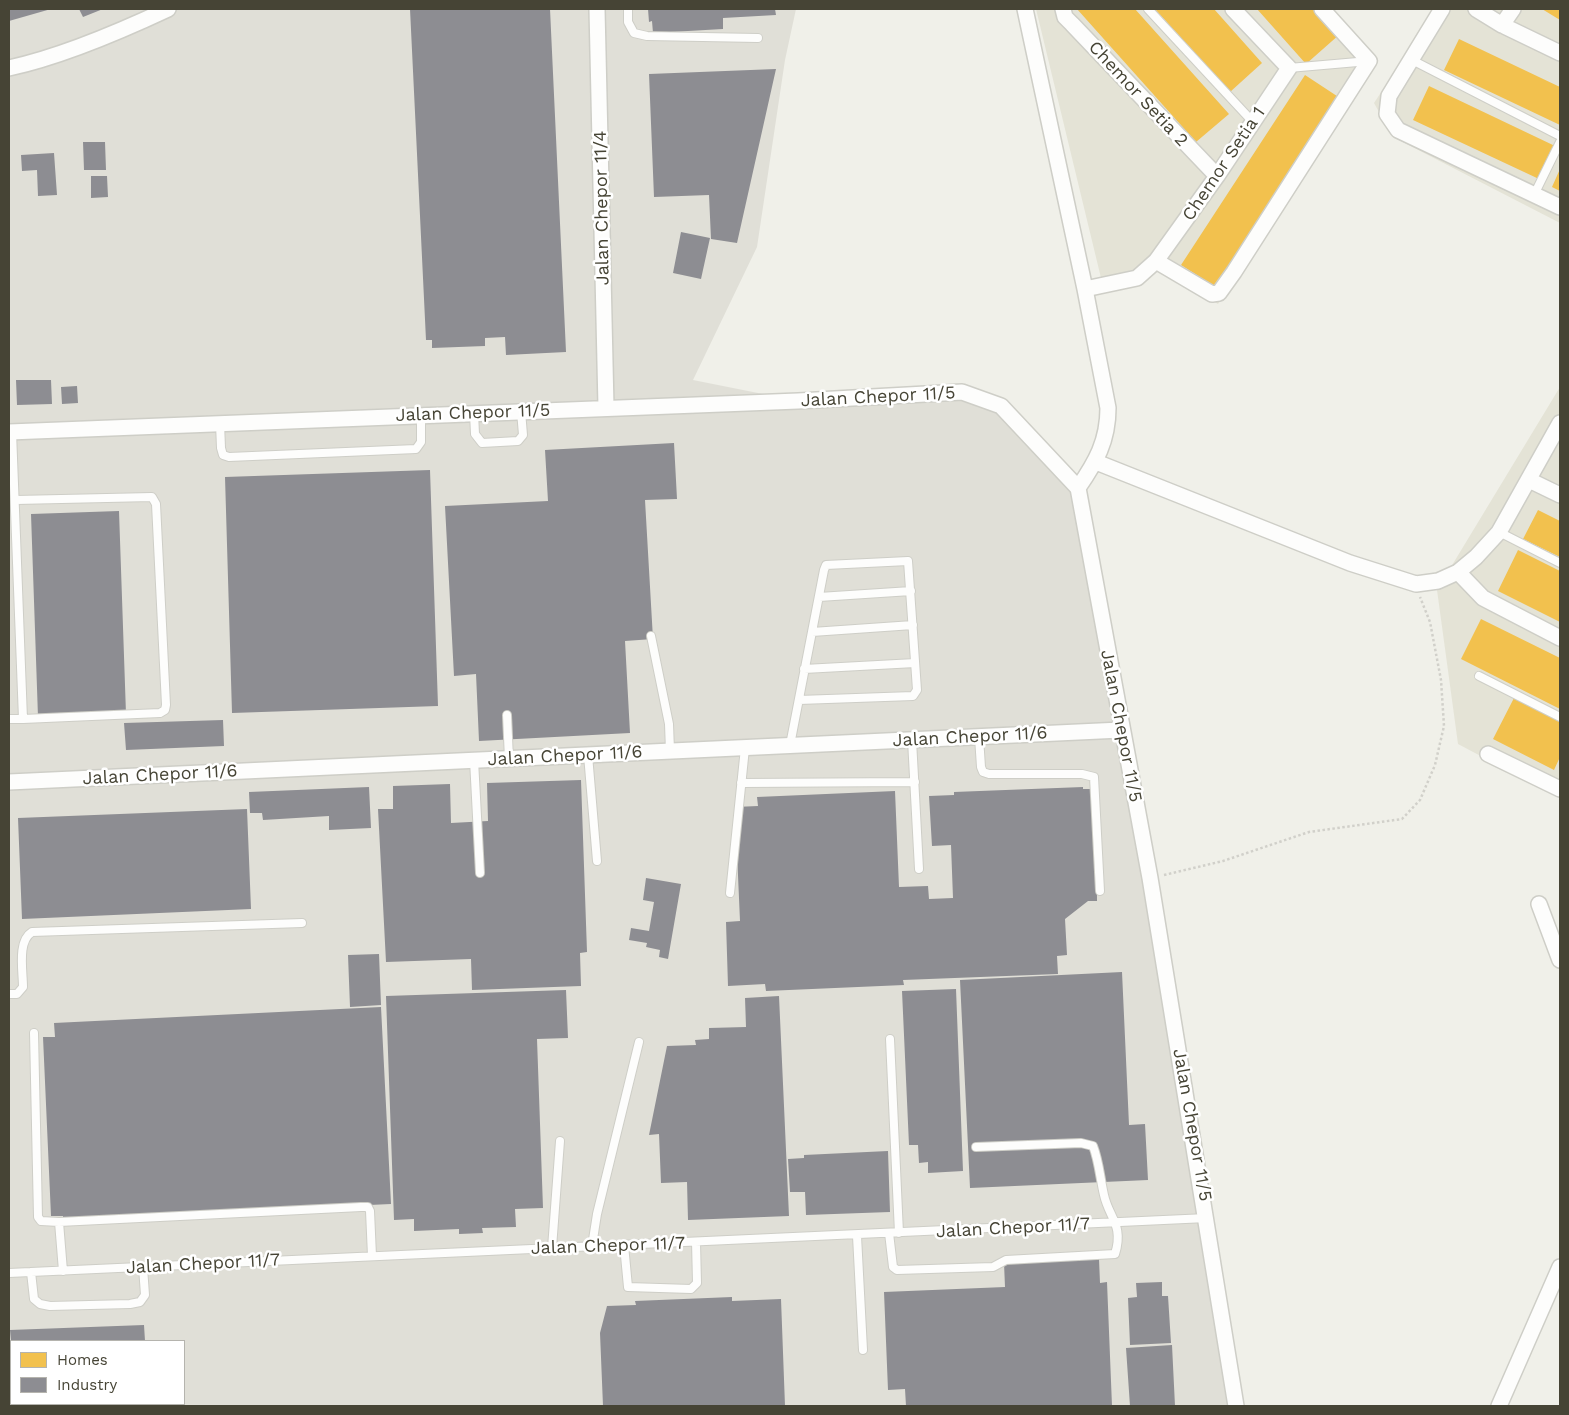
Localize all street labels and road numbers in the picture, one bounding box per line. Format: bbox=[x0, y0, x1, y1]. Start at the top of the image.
street label: Chemor Setia 2 bbox=[1084, 37, 1192, 151]
street label: Chemor Setia 1 bbox=[1178, 103, 1270, 225]
street label: Jalan Chepor 11/4 bbox=[590, 131, 614, 285]
street label: Jalan Chepor 11/5 bbox=[800, 382, 956, 412]
street label: Jalan Chepor 11/5 bbox=[395, 400, 551, 426]
street label: Jalan Chepor 11/5 bbox=[1096, 648, 1146, 804]
street label: Jalan Chepor 11/6 bbox=[892, 722, 1048, 752]
street label: Jalan Chepor 11/6 bbox=[487, 741, 643, 771]
street label: Jalan Chepor 11/6 bbox=[82, 760, 238, 790]
street label: Jalan Chepor 11/5 bbox=[1168, 1047, 1216, 1203]
street label: Jalan Chepor 11/7 bbox=[935, 1213, 1091, 1243]
street label: Jalan Chepor 11/7 bbox=[530, 1233, 686, 1259]
street label: Jalan Chepor 11/7 bbox=[125, 1249, 281, 1279]

